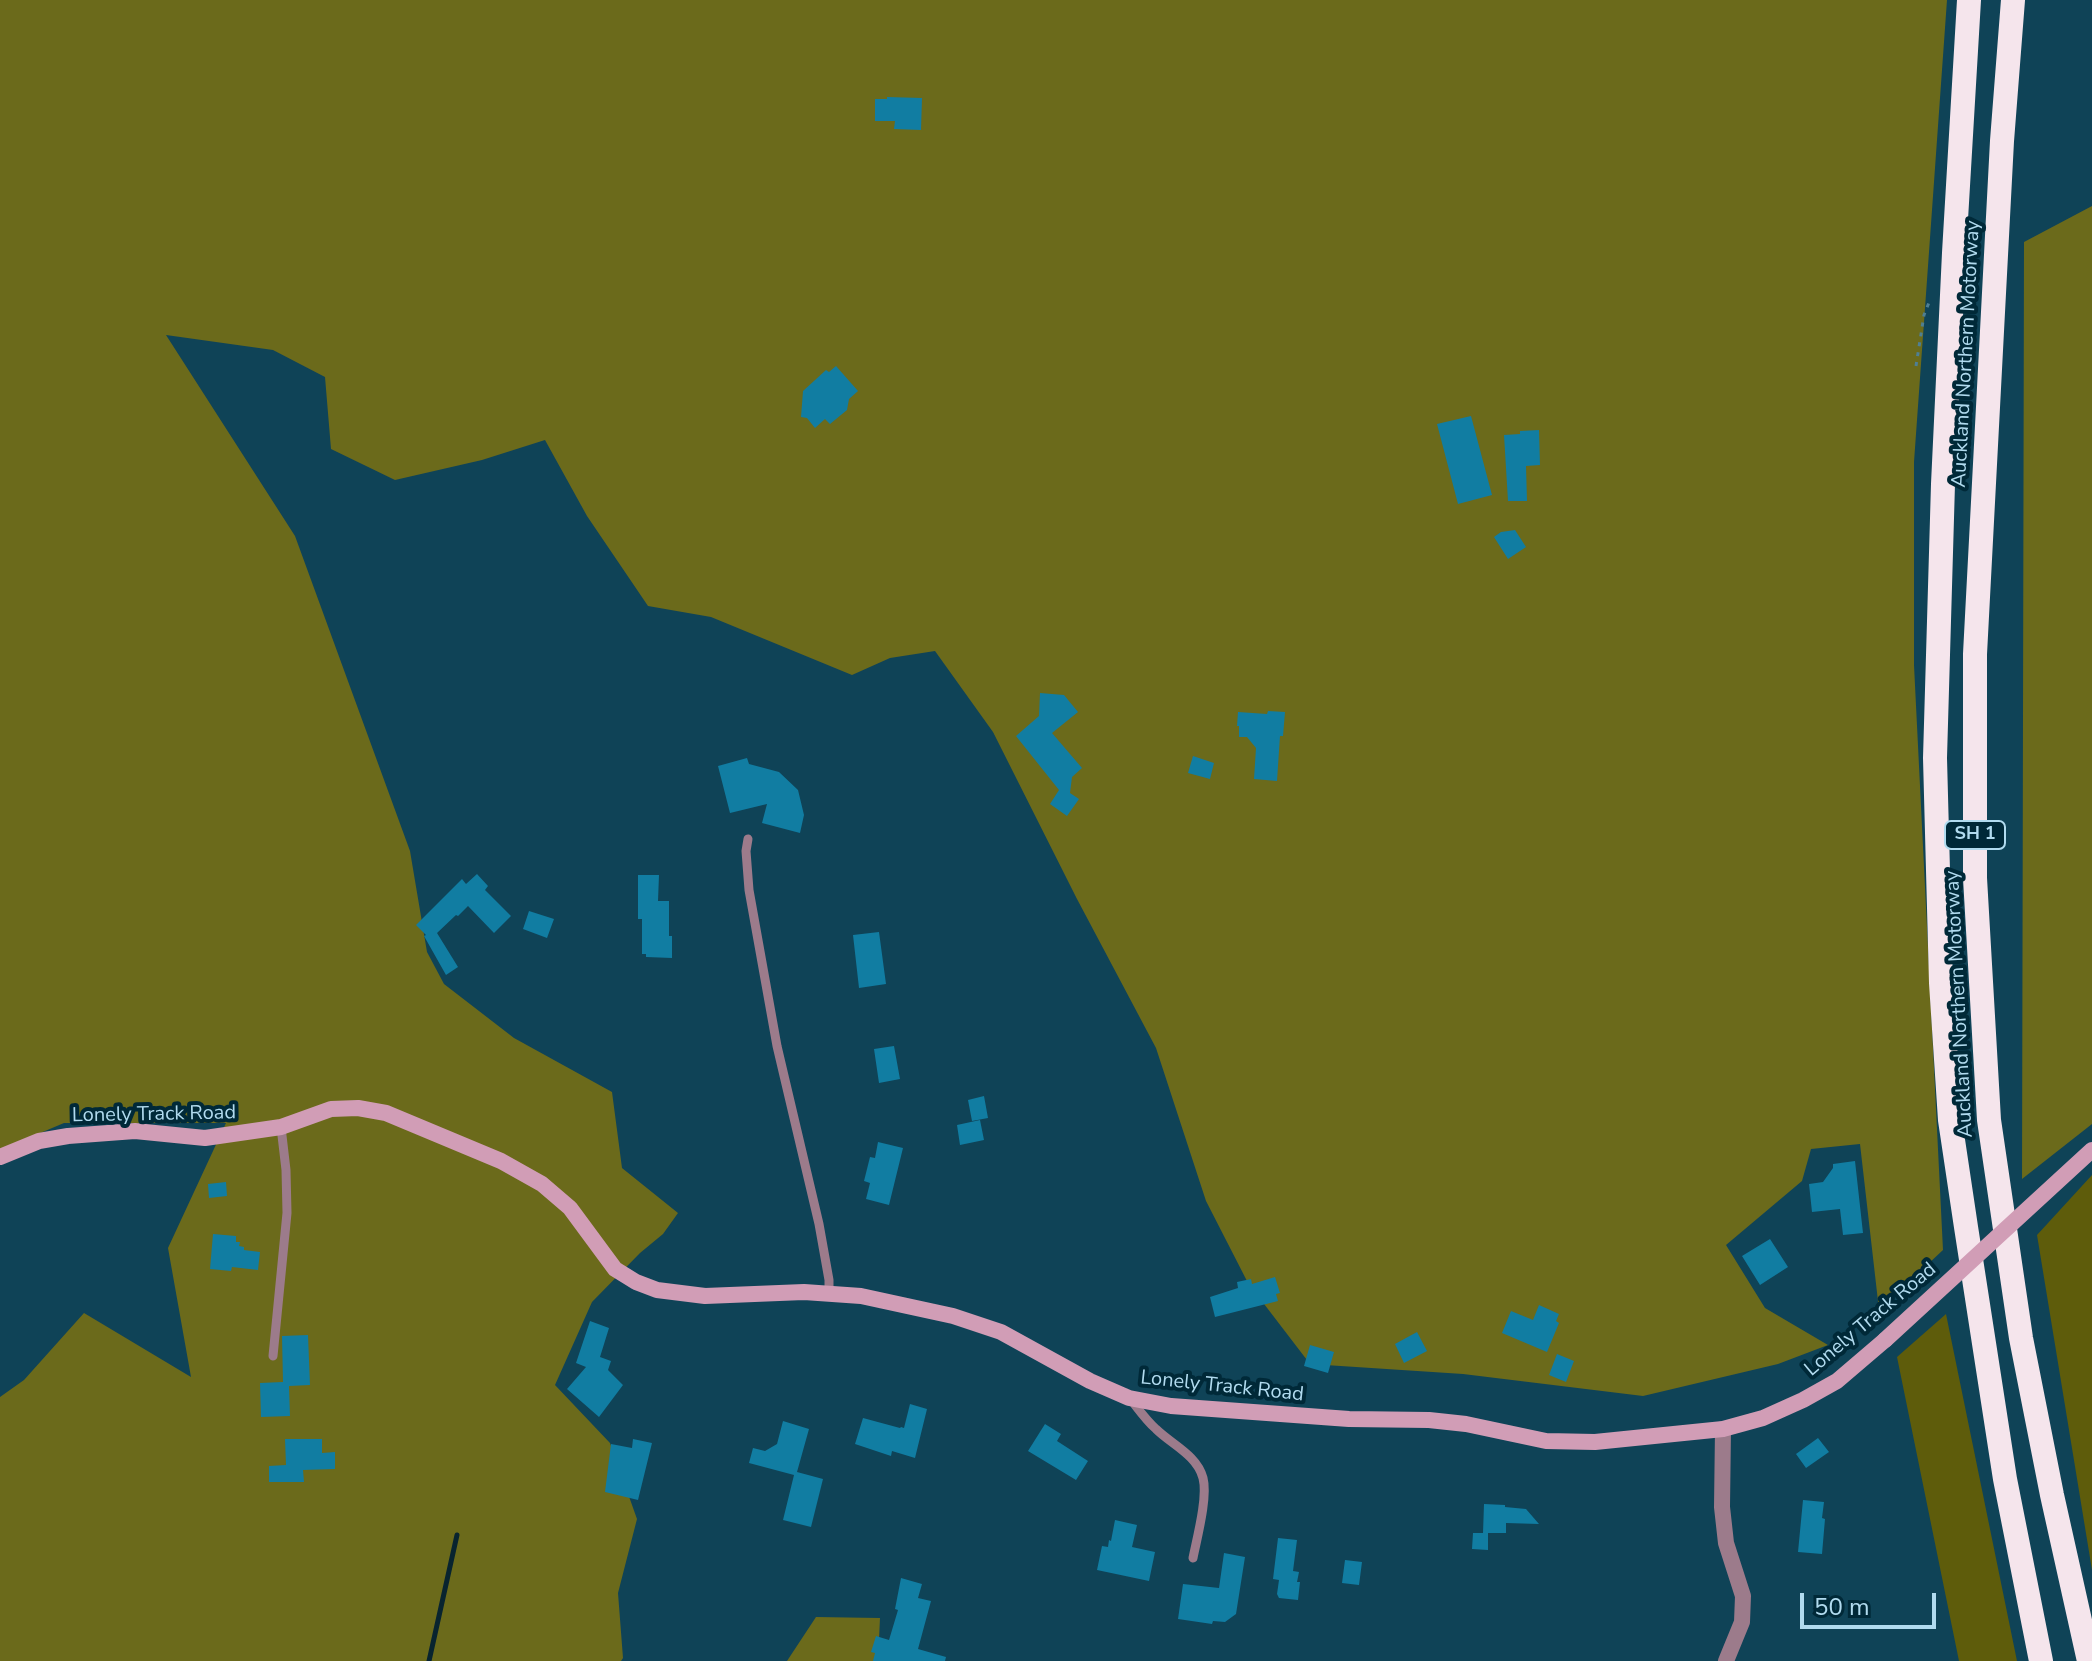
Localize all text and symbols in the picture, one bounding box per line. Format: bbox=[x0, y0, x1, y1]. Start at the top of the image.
street label: Auckland Northern Motorway bbox=[1948, 220, 1986, 488]
road number: SH 1 bbox=[1945, 821, 2005, 849]
street label: Auckland Northern Motorway bbox=[1941, 870, 1979, 1138]
street label: Lonely Track Road bbox=[72, 1102, 236, 1128]
street label: Lonely Track Road bbox=[1800, 1258, 1942, 1382]
street label: Lonely Track Road bbox=[1139, 1366, 1305, 1408]
scale bar bbox=[1804, 1577, 1940, 1627]
text: 50 m bbox=[1814, 1591, 1870, 1623]

